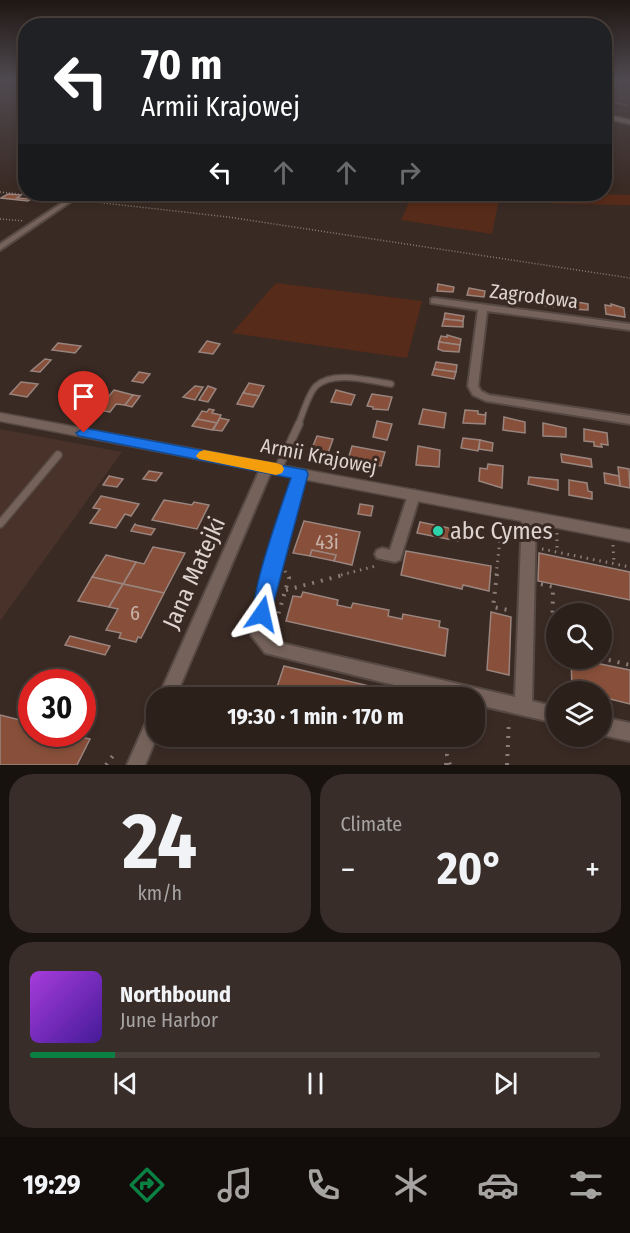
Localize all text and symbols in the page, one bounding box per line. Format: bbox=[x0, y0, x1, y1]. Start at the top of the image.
text: 70 m bbox=[141, 40, 222, 90]
icon: left bbox=[42, 42, 120, 120]
text: Armii Krajowej bbox=[141, 91, 300, 123]
icon: left bbox=[204, 156, 237, 189]
icon: ahead bbox=[267, 156, 300, 189]
icon: ahead bbox=[330, 156, 363, 189]
icon: right bbox=[393, 156, 426, 189]
street label: Zagrodowa bbox=[488, 279, 580, 313]
pin bbox=[58, 371, 109, 433]
icon: arrive bbox=[67, 380, 100, 413]
street label: Armii Krajowej bbox=[259, 433, 379, 479]
street label: Jana Matejki bbox=[157, 513, 231, 633]
place label: abc Cymes bbox=[450, 517, 553, 545]
marker: abc Cymes bbox=[431, 524, 445, 538]
house number: 43i bbox=[315, 530, 339, 554]
position arrow bbox=[230, 582, 294, 646]
house number: 6 bbox=[130, 601, 140, 625]
map controls bbox=[546, 603, 612, 747]
button: search bbox=[546, 603, 612, 669]
speed limit sign: 30 bbox=[18, 669, 96, 747]
button: layers bbox=[546, 681, 612, 747]
text: 19:30 · 1 min · 170 m bbox=[227, 703, 404, 730]
text: 24 bbox=[122, 795, 197, 889]
text: Climate bbox=[341, 812, 402, 836]
text: 20° bbox=[437, 842, 503, 896]
text: − bbox=[341, 850, 355, 890]
text: + bbox=[585, 850, 600, 890]
text: km/h bbox=[137, 881, 182, 905]
text: Northbound bbox=[120, 981, 231, 1008]
text: June Harbor bbox=[120, 1008, 218, 1032]
icon: previous bbox=[109, 1067, 142, 1100]
icon: pause bbox=[299, 1067, 332, 1100]
icon: next bbox=[489, 1067, 522, 1100]
icon: directions bbox=[126, 1164, 168, 1206]
icon: music bbox=[214, 1164, 256, 1206]
icon: phone bbox=[302, 1164, 344, 1206]
icon: climate bbox=[390, 1164, 432, 1206]
icon: car bbox=[477, 1164, 519, 1206]
icon: filters bbox=[565, 1164, 607, 1206]
text: 19:29 bbox=[23, 1169, 81, 1201]

